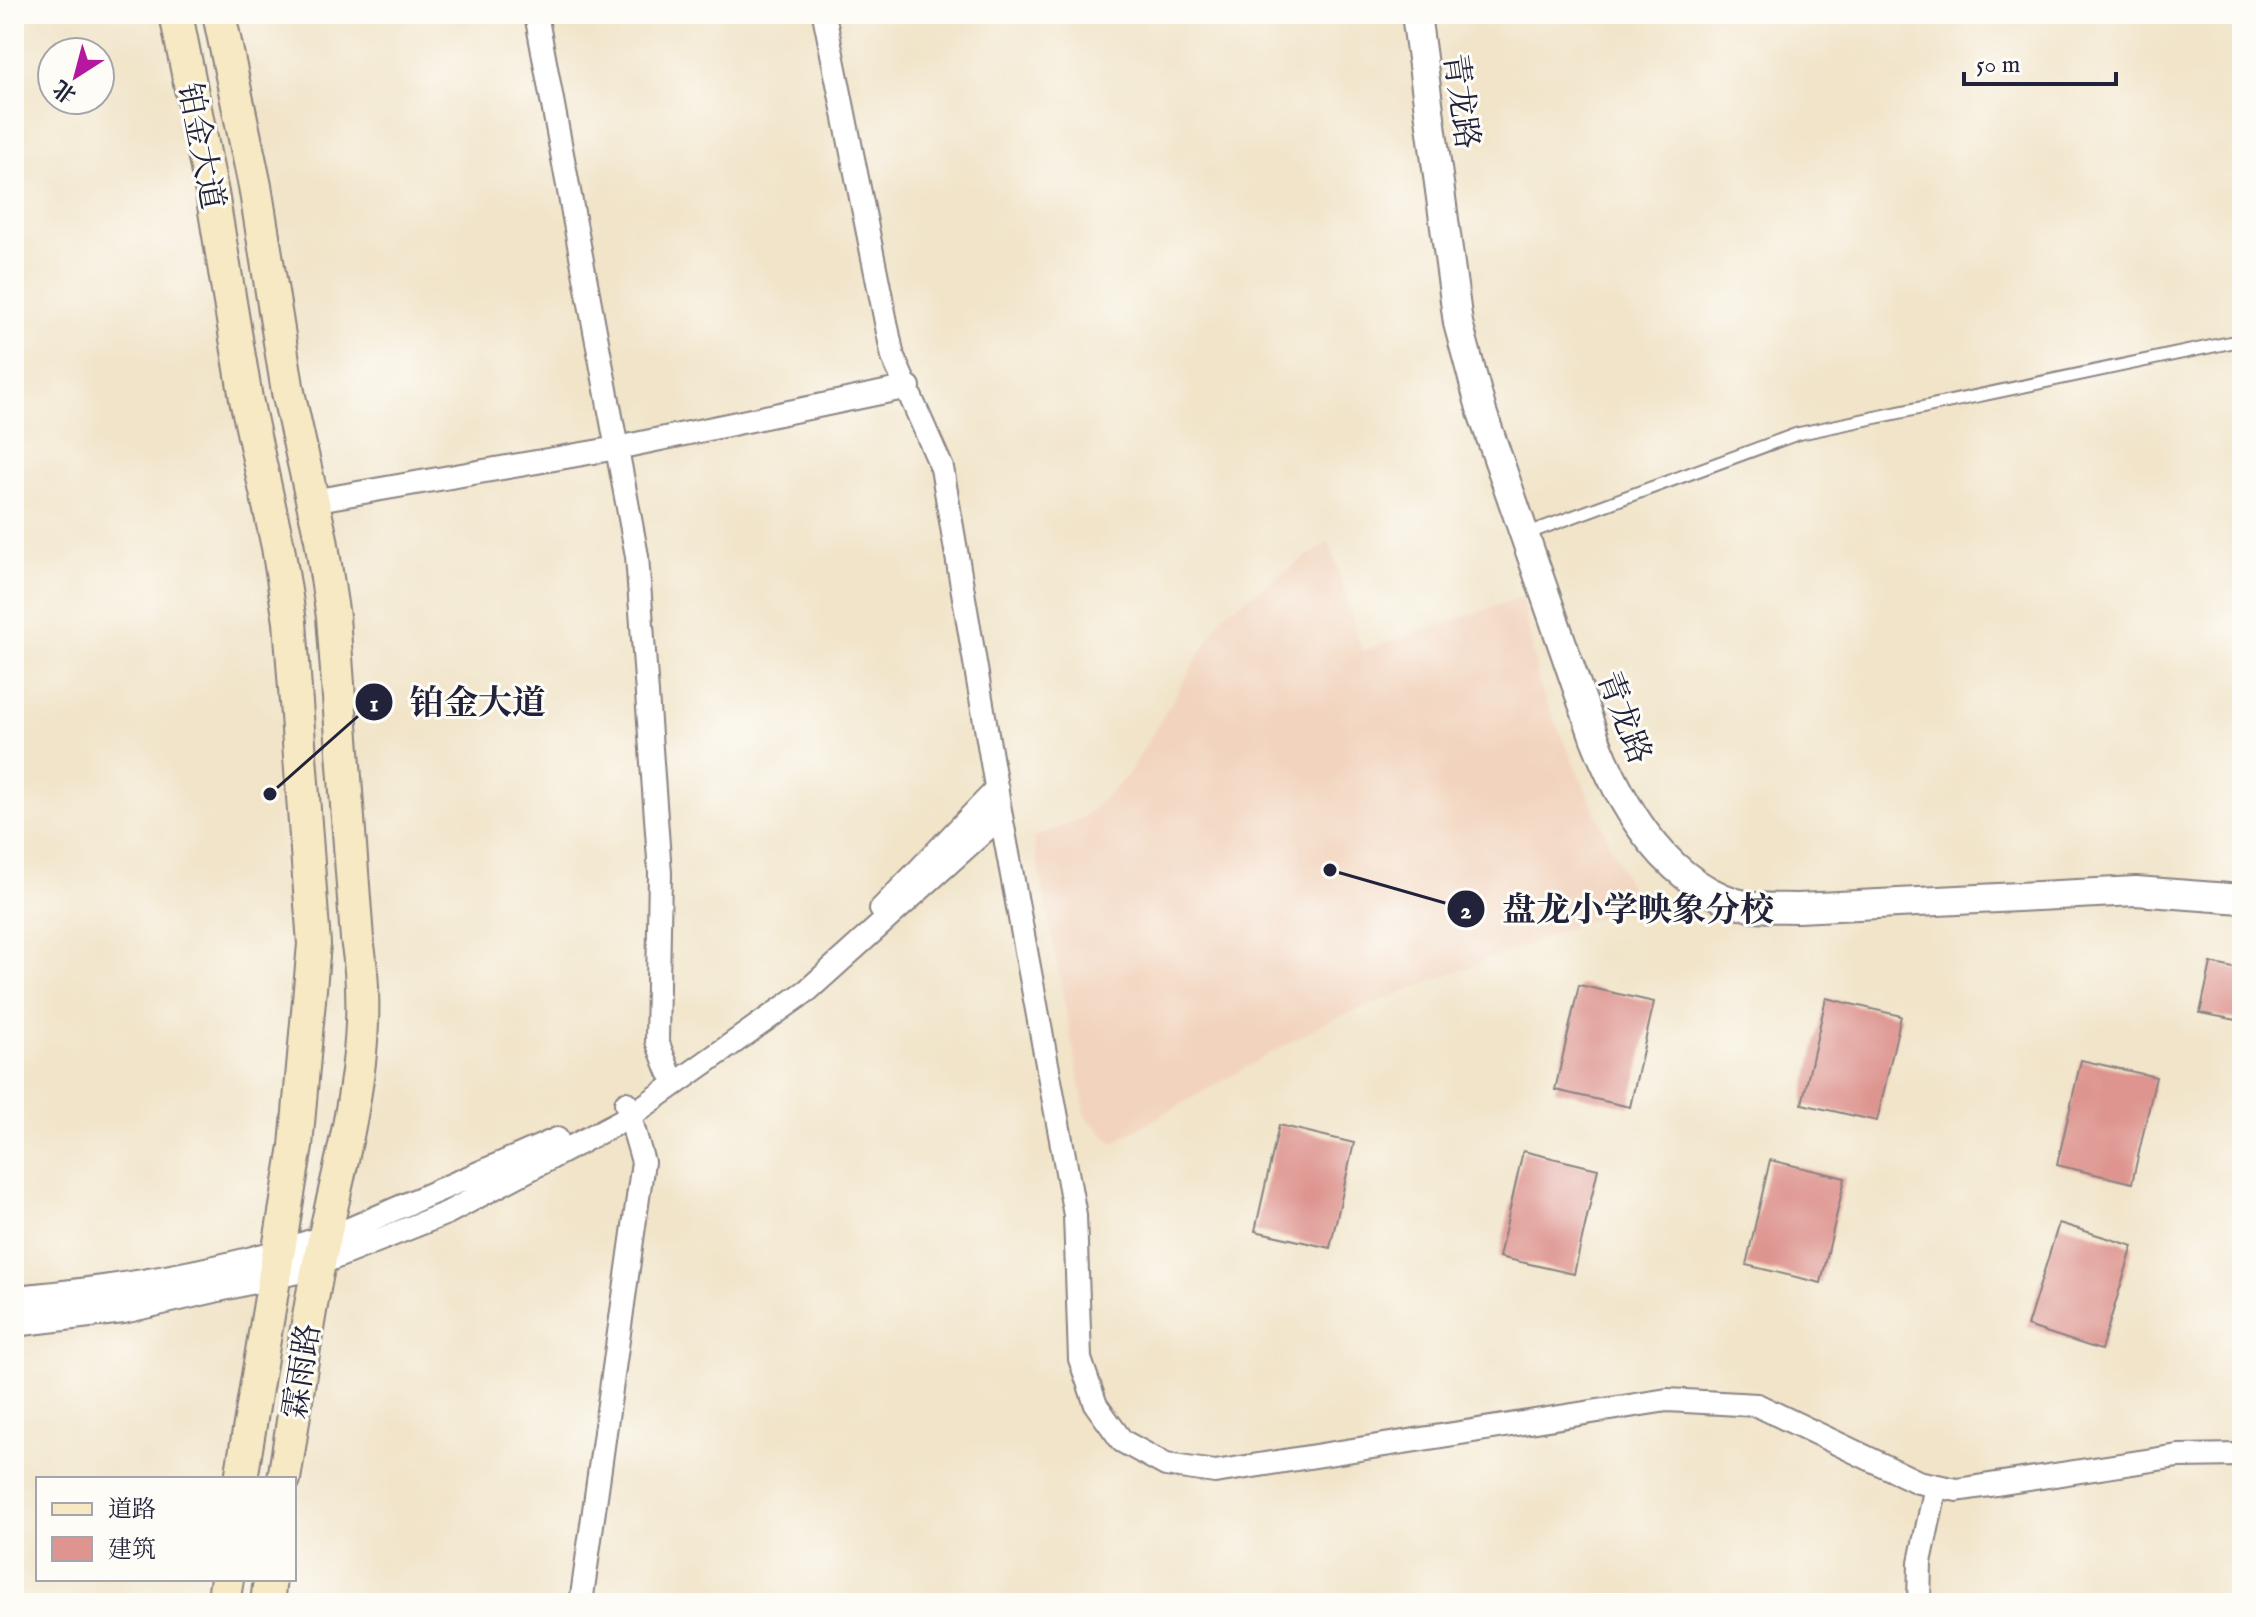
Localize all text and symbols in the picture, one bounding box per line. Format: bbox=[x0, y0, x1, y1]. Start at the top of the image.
north arrow bbox=[36, 36, 116, 116]
scale bar bbox=[1964, 36, 2116, 86]
text: 50 m bbox=[1976, 50, 2020, 81]
street label: 青龙路 bbox=[1433, 51, 1487, 152]
text: 北 bbox=[48, 73, 83, 108]
street label: 铂金大道 bbox=[167, 80, 232, 213]
street label: 青龙路 bbox=[1586, 666, 1659, 770]
callout: 铂金大道 bbox=[354, 673, 562, 731]
text: 铂金大道 bbox=[410, 683, 546, 726]
text: 1 bbox=[370, 689, 379, 720]
callout: 盘龙小学映象分校 bbox=[1446, 880, 1790, 938]
text: 盘龙小学映象分校 bbox=[1502, 890, 1774, 933]
text: 2 bbox=[1460, 896, 1472, 927]
street label: 霖雨路 bbox=[276, 1321, 331, 1422]
legend bbox=[36, 1477, 296, 1581]
text: 道路 bbox=[108, 1495, 156, 1526]
text: 建筑 bbox=[108, 1535, 156, 1566]

